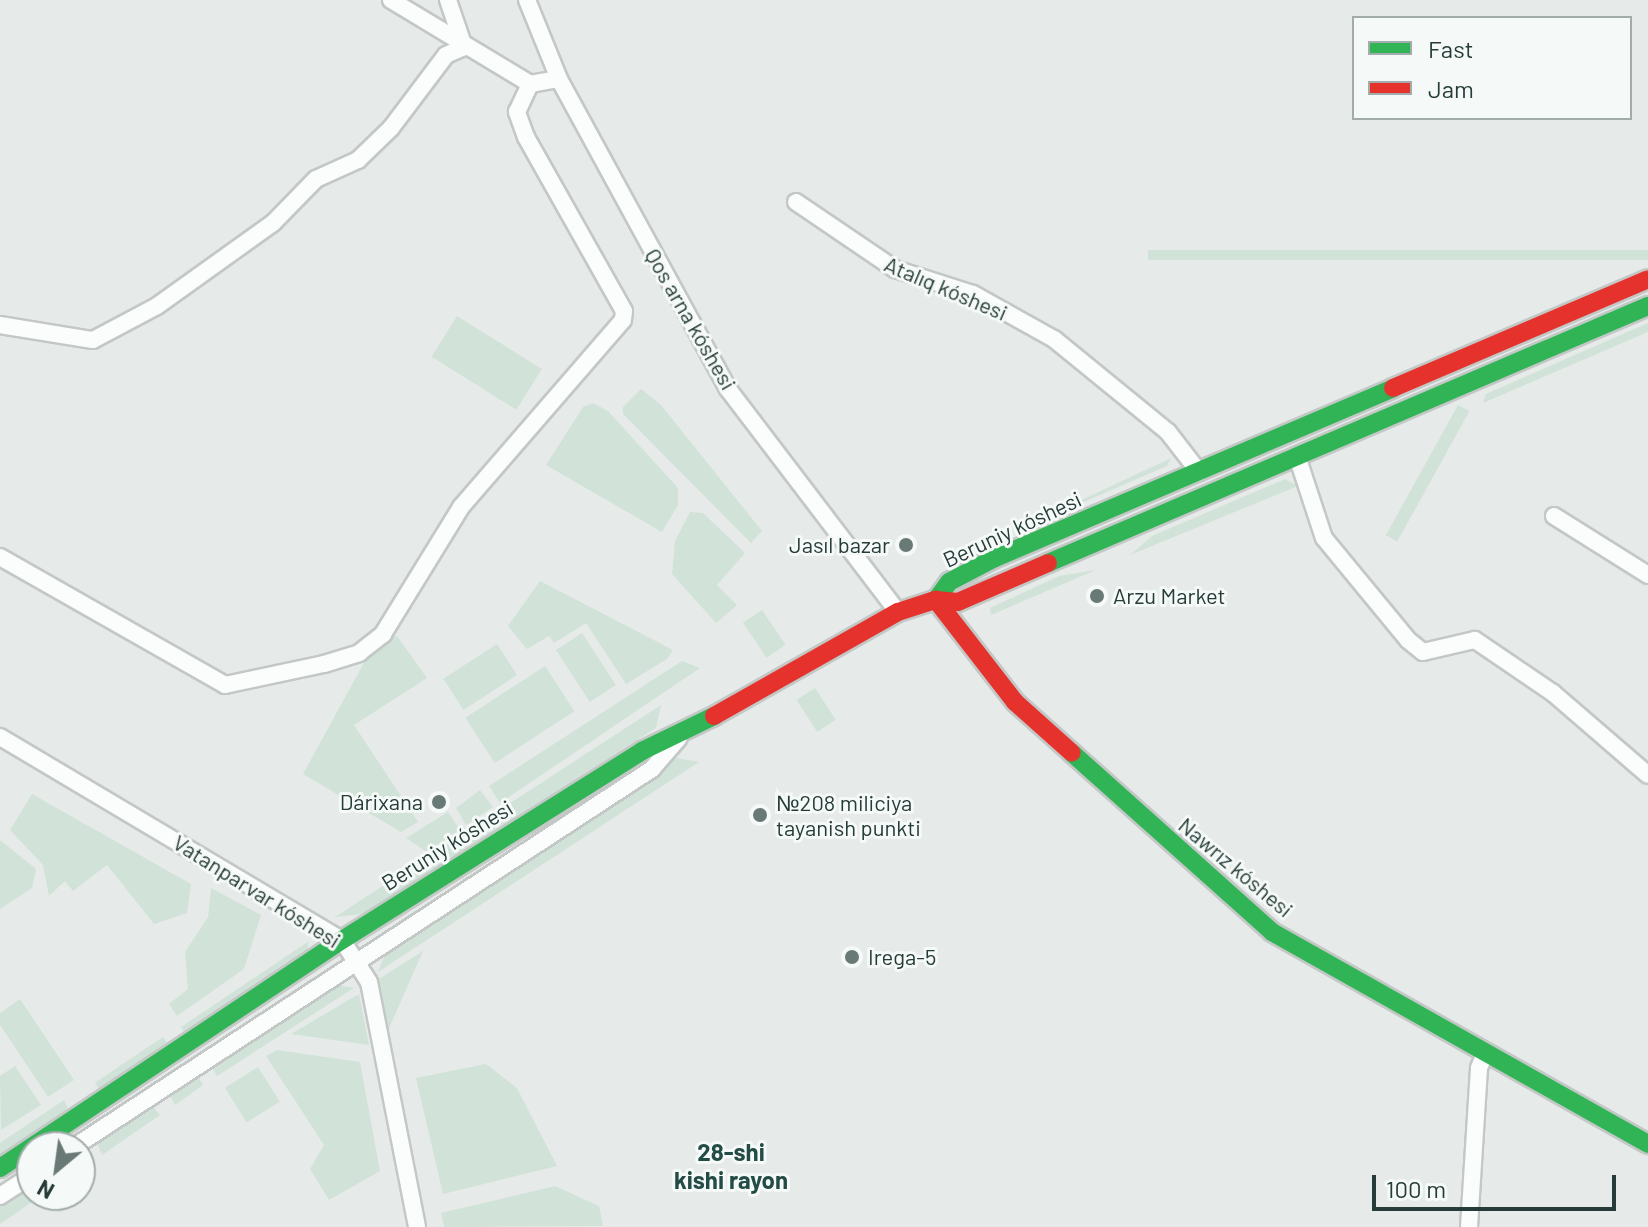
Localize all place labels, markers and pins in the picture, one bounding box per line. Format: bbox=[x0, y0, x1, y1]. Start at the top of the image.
place label: Jasıl bazar bbox=[789, 532, 890, 558]
marker: Jasıl bazar bbox=[897, 536, 915, 554]
place label: Arzu Market bbox=[1113, 583, 1226, 609]
marker: Arzu Market bbox=[1088, 587, 1106, 605]
place label: Dárixana bbox=[340, 789, 423, 815]
place label: №208 miliciya tayanish punkti bbox=[776, 789, 921, 840]
marker: Dárixana bbox=[430, 793, 448, 811]
marker: №208 miliciya tayanish punkti bbox=[751, 806, 769, 824]
place label: Irega-5 bbox=[868, 944, 936, 970]
marker: Irega-5 bbox=[843, 948, 861, 966]

